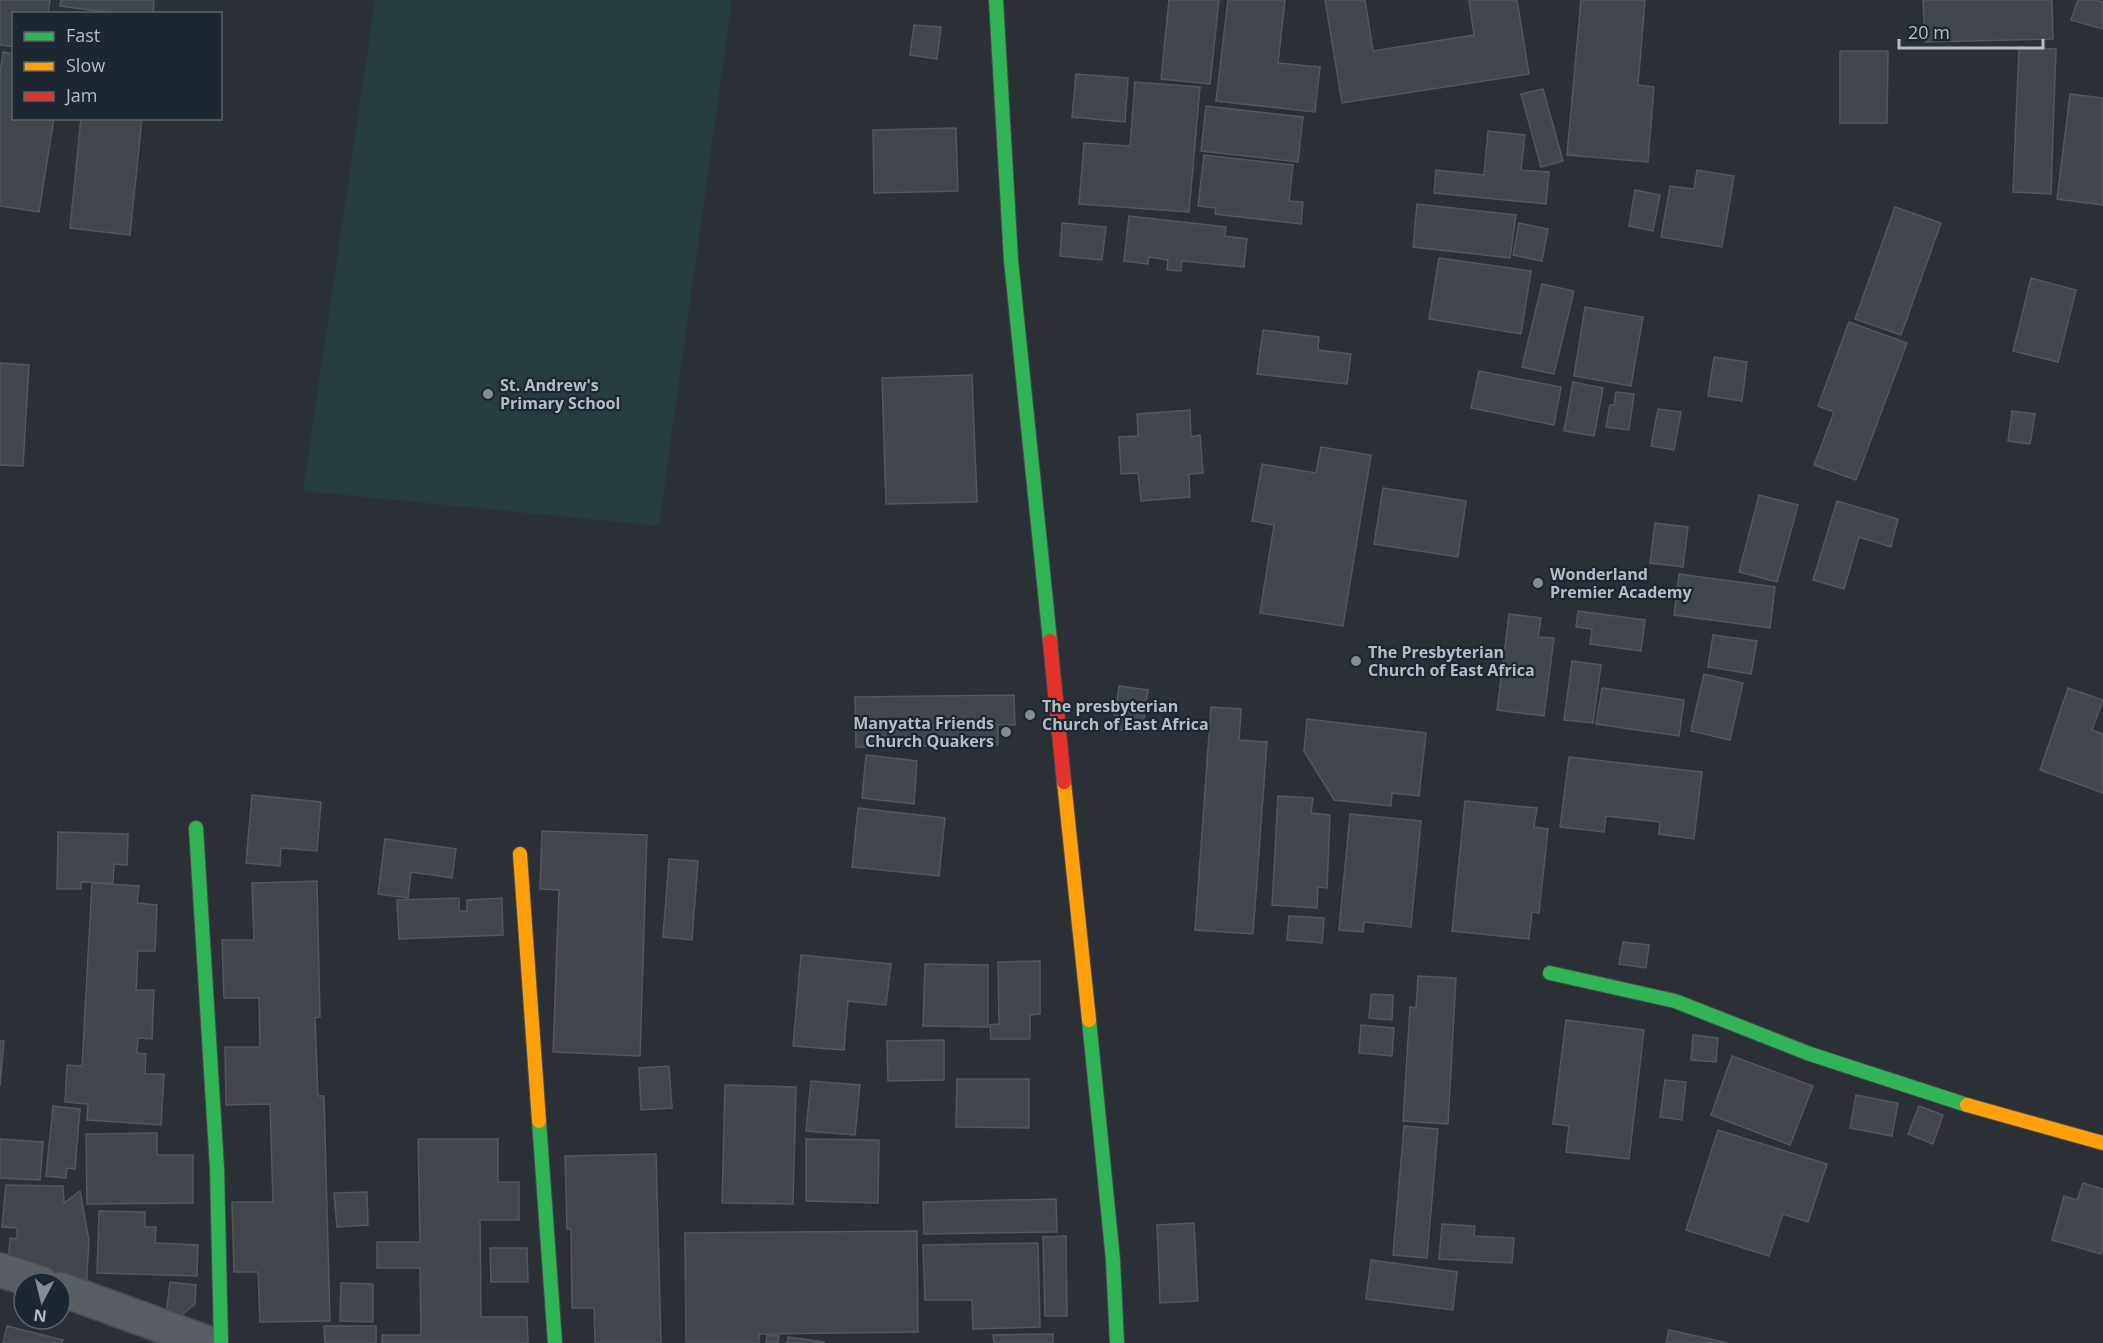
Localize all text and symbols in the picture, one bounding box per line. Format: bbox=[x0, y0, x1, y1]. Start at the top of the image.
legend bbox=[12, 12, 222, 120]
scale bar bbox=[1899, 12, 2043, 50]
text: 20 m bbox=[1908, 20, 1950, 44]
text: Fast bbox=[66, 23, 100, 47]
text: Slow bbox=[66, 53, 105, 77]
text: Jam bbox=[64, 83, 98, 107]
place label: St. Andrew's Primary School bbox=[500, 374, 620, 414]
marker: St. Andrew's Primary School bbox=[481, 387, 495, 401]
place label: Wonderland Premier Academy bbox=[1550, 563, 1692, 603]
marker: Wonderland Premier Academy bbox=[1531, 576, 1545, 590]
place label: The Presbyterian Church of East Africa bbox=[1368, 641, 1535, 681]
marker: The Presbyterian Church of East Africa bbox=[1349, 654, 1363, 668]
place label: The presbyterian Church of East Africa bbox=[1042, 695, 1209, 735]
marker: The presbyterian Church of East Africa bbox=[1023, 708, 1037, 722]
place label: Manyatta Friends Church Quakers bbox=[853, 712, 994, 752]
marker: Manyatta Friends Church Quakers bbox=[999, 725, 1013, 739]
north arrow bbox=[12, 1271, 72, 1331]
text: N bbox=[32, 1304, 48, 1328]

